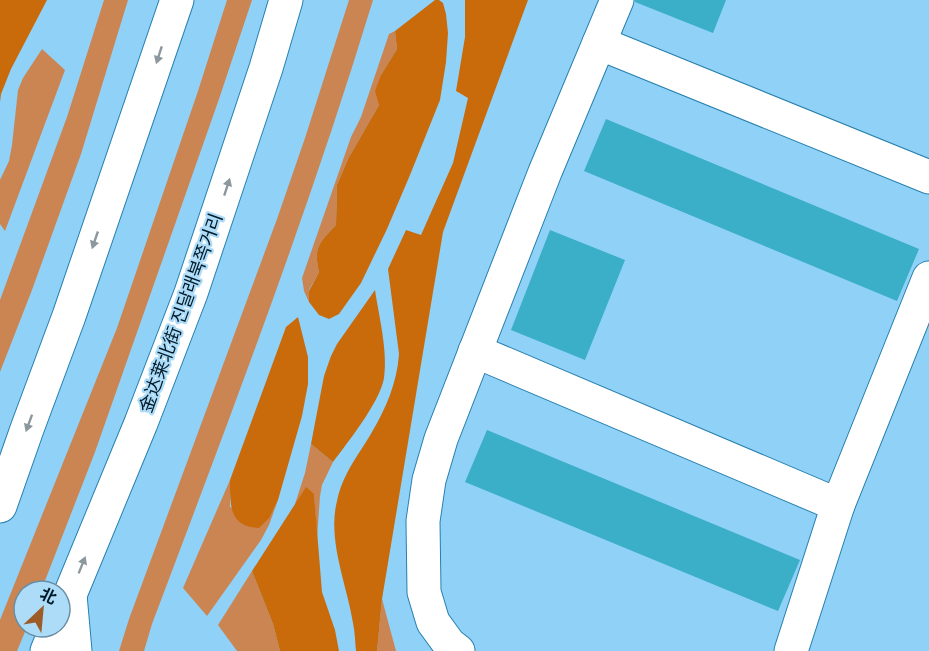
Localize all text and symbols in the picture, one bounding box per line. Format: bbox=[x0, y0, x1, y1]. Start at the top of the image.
one-way arrow bbox=[153, 47, 163, 65]
one-way arrow bbox=[222, 178, 232, 196]
street label: 金达莱北街 진달래북쪽거리 bbox=[135, 210, 226, 415]
one-way arrow bbox=[90, 231, 100, 249]
one-way arrow bbox=[24, 414, 33, 432]
one-way arrow bbox=[78, 556, 87, 574]
north arrow bbox=[12, 579, 72, 639]
text: 北 bbox=[37, 584, 60, 608]

